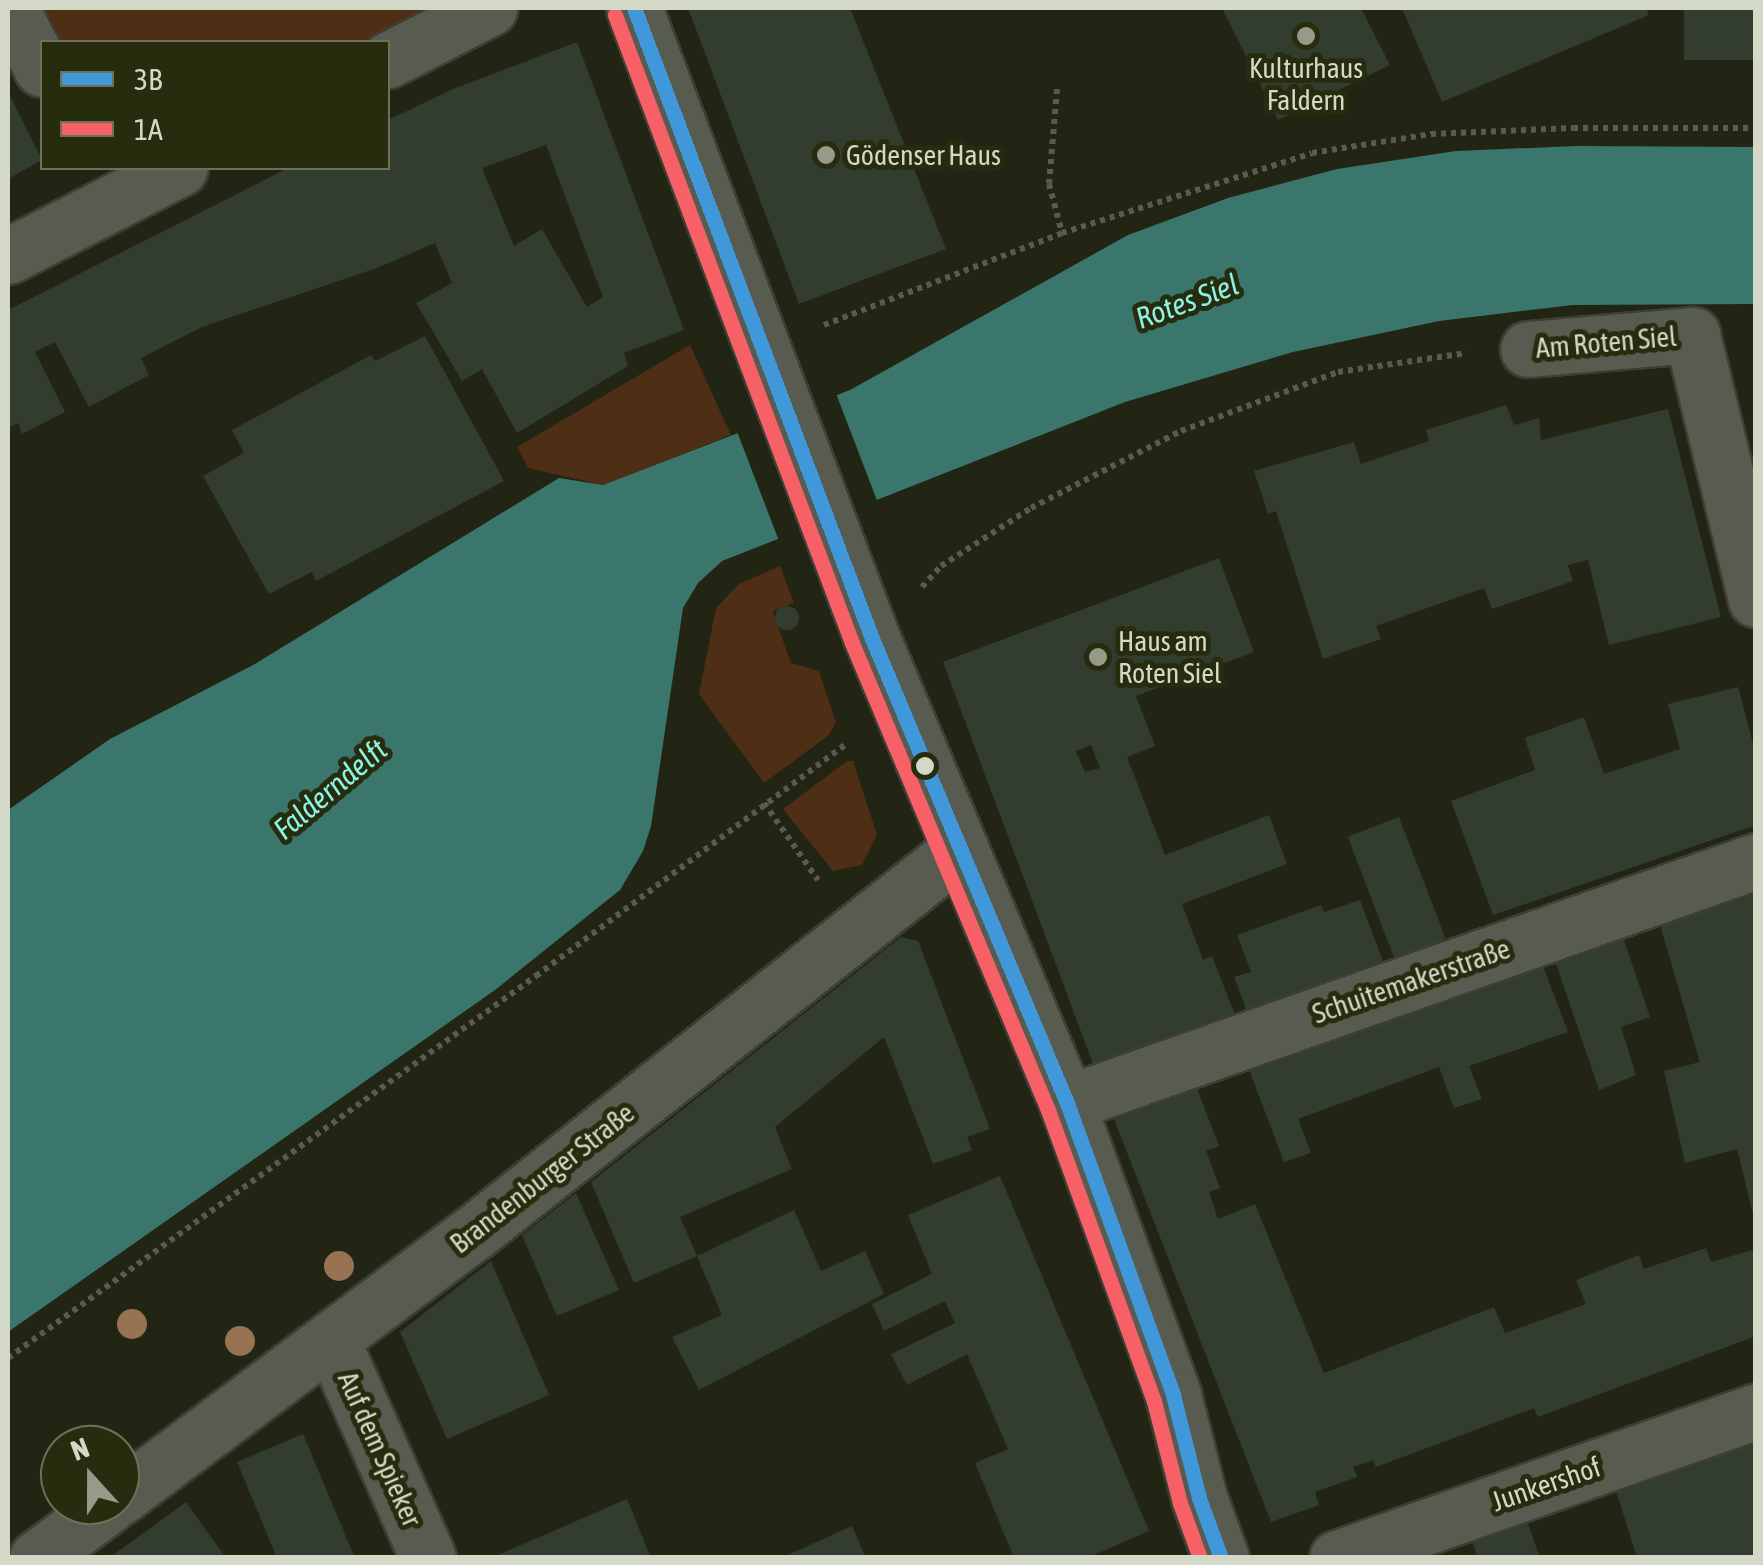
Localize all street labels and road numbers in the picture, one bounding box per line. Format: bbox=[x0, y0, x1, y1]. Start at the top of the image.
street label: Am Roten Siel bbox=[1534, 319, 1678, 365]
street label: Schuitemakerstraße bbox=[1308, 931, 1514, 1031]
street label: Brandenburger Straße bbox=[443, 1096, 641, 1260]
street label: Auf dem Spieker bbox=[331, 1366, 429, 1532]
street label: Junkershof bbox=[1487, 1450, 1605, 1518]

